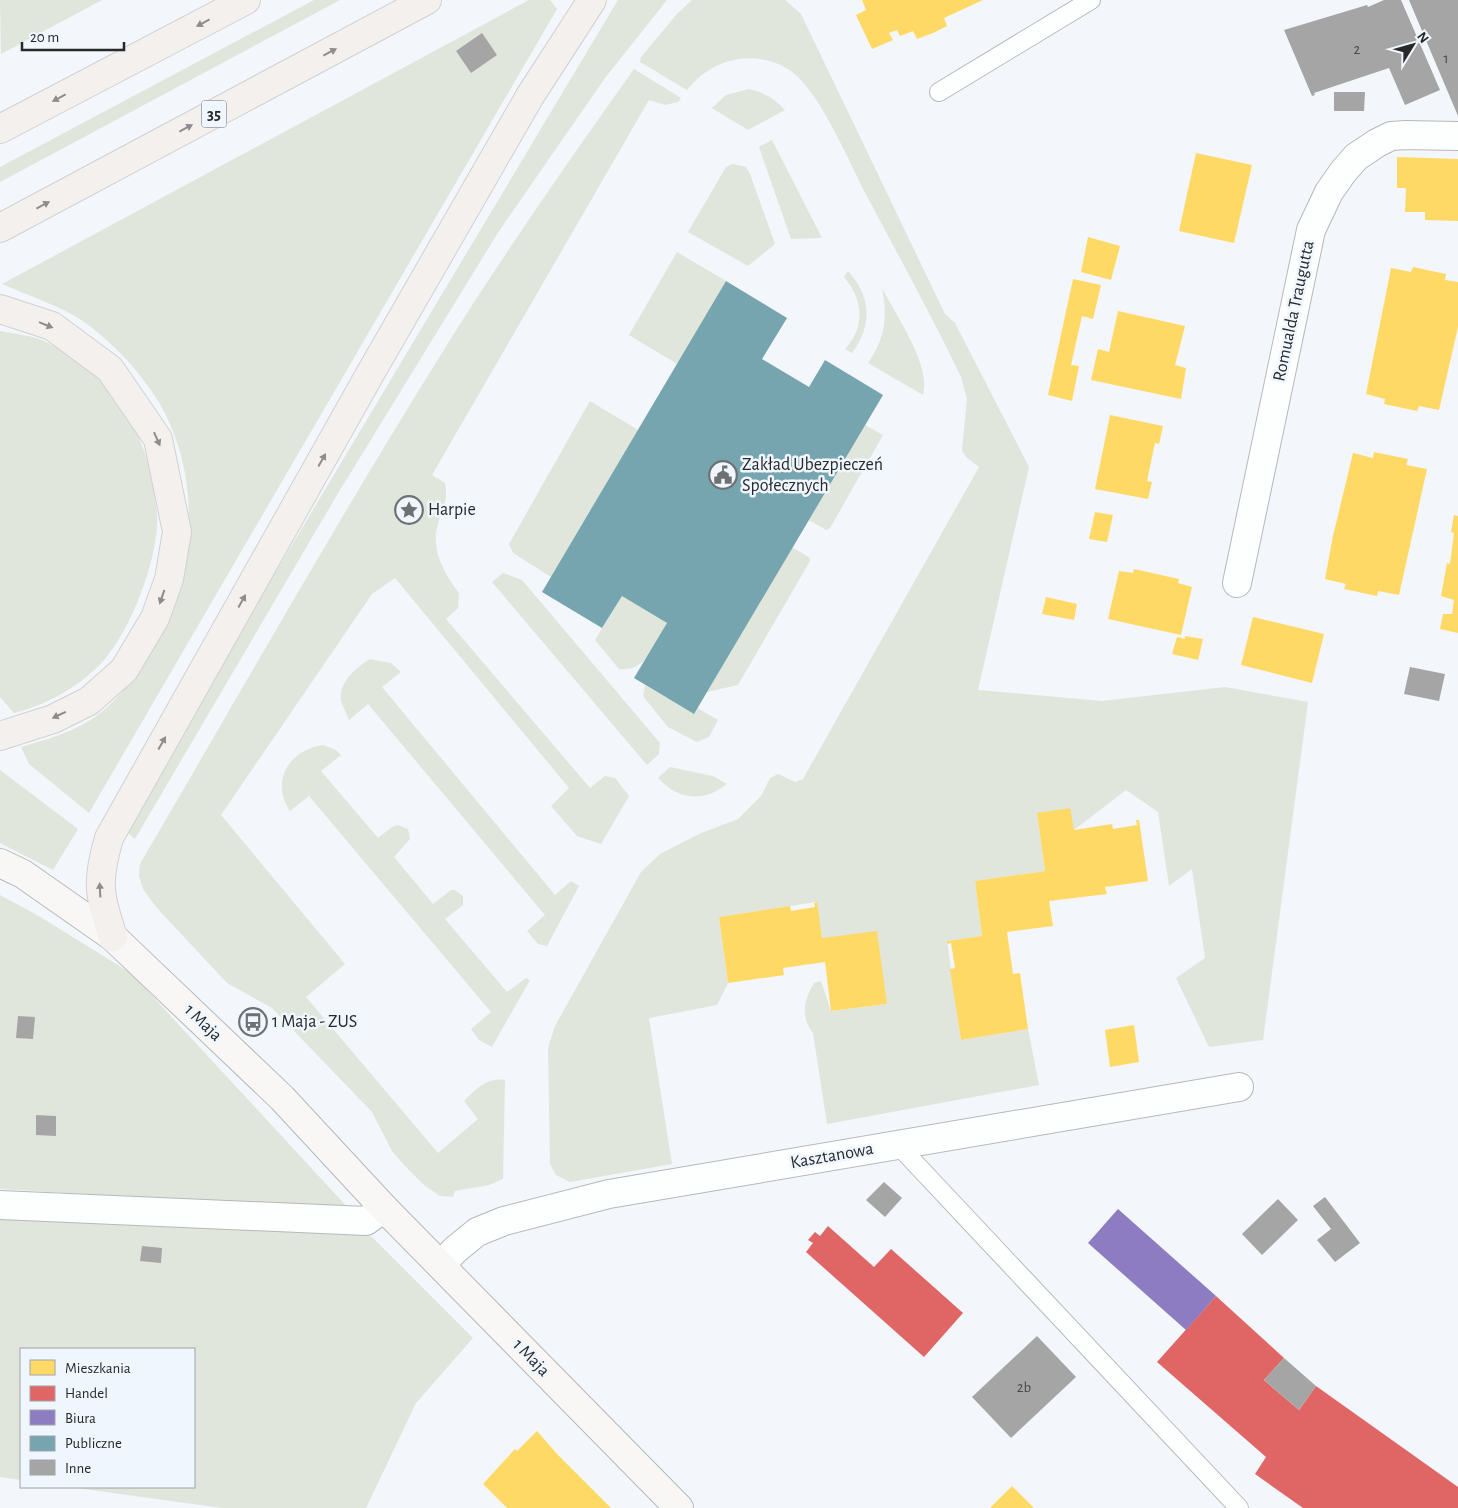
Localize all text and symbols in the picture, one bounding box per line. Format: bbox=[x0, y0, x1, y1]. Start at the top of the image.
one-way arrow bbox=[196, 19, 210, 27]
scale bar bbox=[22, 20, 125, 52]
north arrow bbox=[1388, 20, 1438, 70]
text: 20 m bbox=[30, 30, 59, 45]
text: N bbox=[1414, 30, 1431, 46]
house number: 2 bbox=[1354, 42, 1361, 57]
one-way arrow bbox=[323, 48, 337, 56]
house number: 1 bbox=[1443, 51, 1449, 66]
one-way arrow bbox=[52, 94, 67, 102]
road number: 35 bbox=[202, 100, 226, 128]
one-way arrow bbox=[179, 124, 194, 132]
one-way arrow bbox=[36, 201, 50, 209]
street label: Romualda Traugutta bbox=[1270, 239, 1318, 383]
one-way arrow bbox=[39, 321, 53, 329]
one-way arrow bbox=[153, 432, 161, 446]
one-way arrow bbox=[317, 453, 326, 467]
place label: Zakład Ubezpieczeń Społecznych bbox=[742, 456, 883, 495]
public building icon: Zakład Ubezpieczeń Społecznych bbox=[708, 460, 738, 490]
place icon: Harpie bbox=[394, 495, 424, 525]
place label: Harpie bbox=[428, 501, 476, 519]
one-way arrow bbox=[158, 590, 166, 605]
one-way arrow bbox=[238, 594, 246, 609]
one-way arrow bbox=[52, 712, 66, 720]
one-way arrow bbox=[158, 736, 166, 750]
one-way arrow bbox=[96, 882, 104, 898]
street label: 1 Maja bbox=[181, 1001, 225, 1045]
bus stop icon: 1 Maja - ZUS bbox=[238, 1007, 268, 1037]
place label: 1 Maja - ZUS bbox=[272, 1013, 357, 1031]
street label: Kasztanowa bbox=[789, 1140, 875, 1172]
street label: 1 Maja bbox=[509, 1336, 553, 1380]
legend bbox=[20, 1348, 195, 1488]
text: Mieszkania bbox=[65, 1361, 131, 1376]
house number: 2b bbox=[1017, 1380, 1032, 1395]
text: Handel bbox=[65, 1386, 108, 1401]
text: Biura bbox=[65, 1411, 96, 1426]
text: Publiczne bbox=[65, 1436, 122, 1451]
text: Inne bbox=[65, 1461, 91, 1476]

